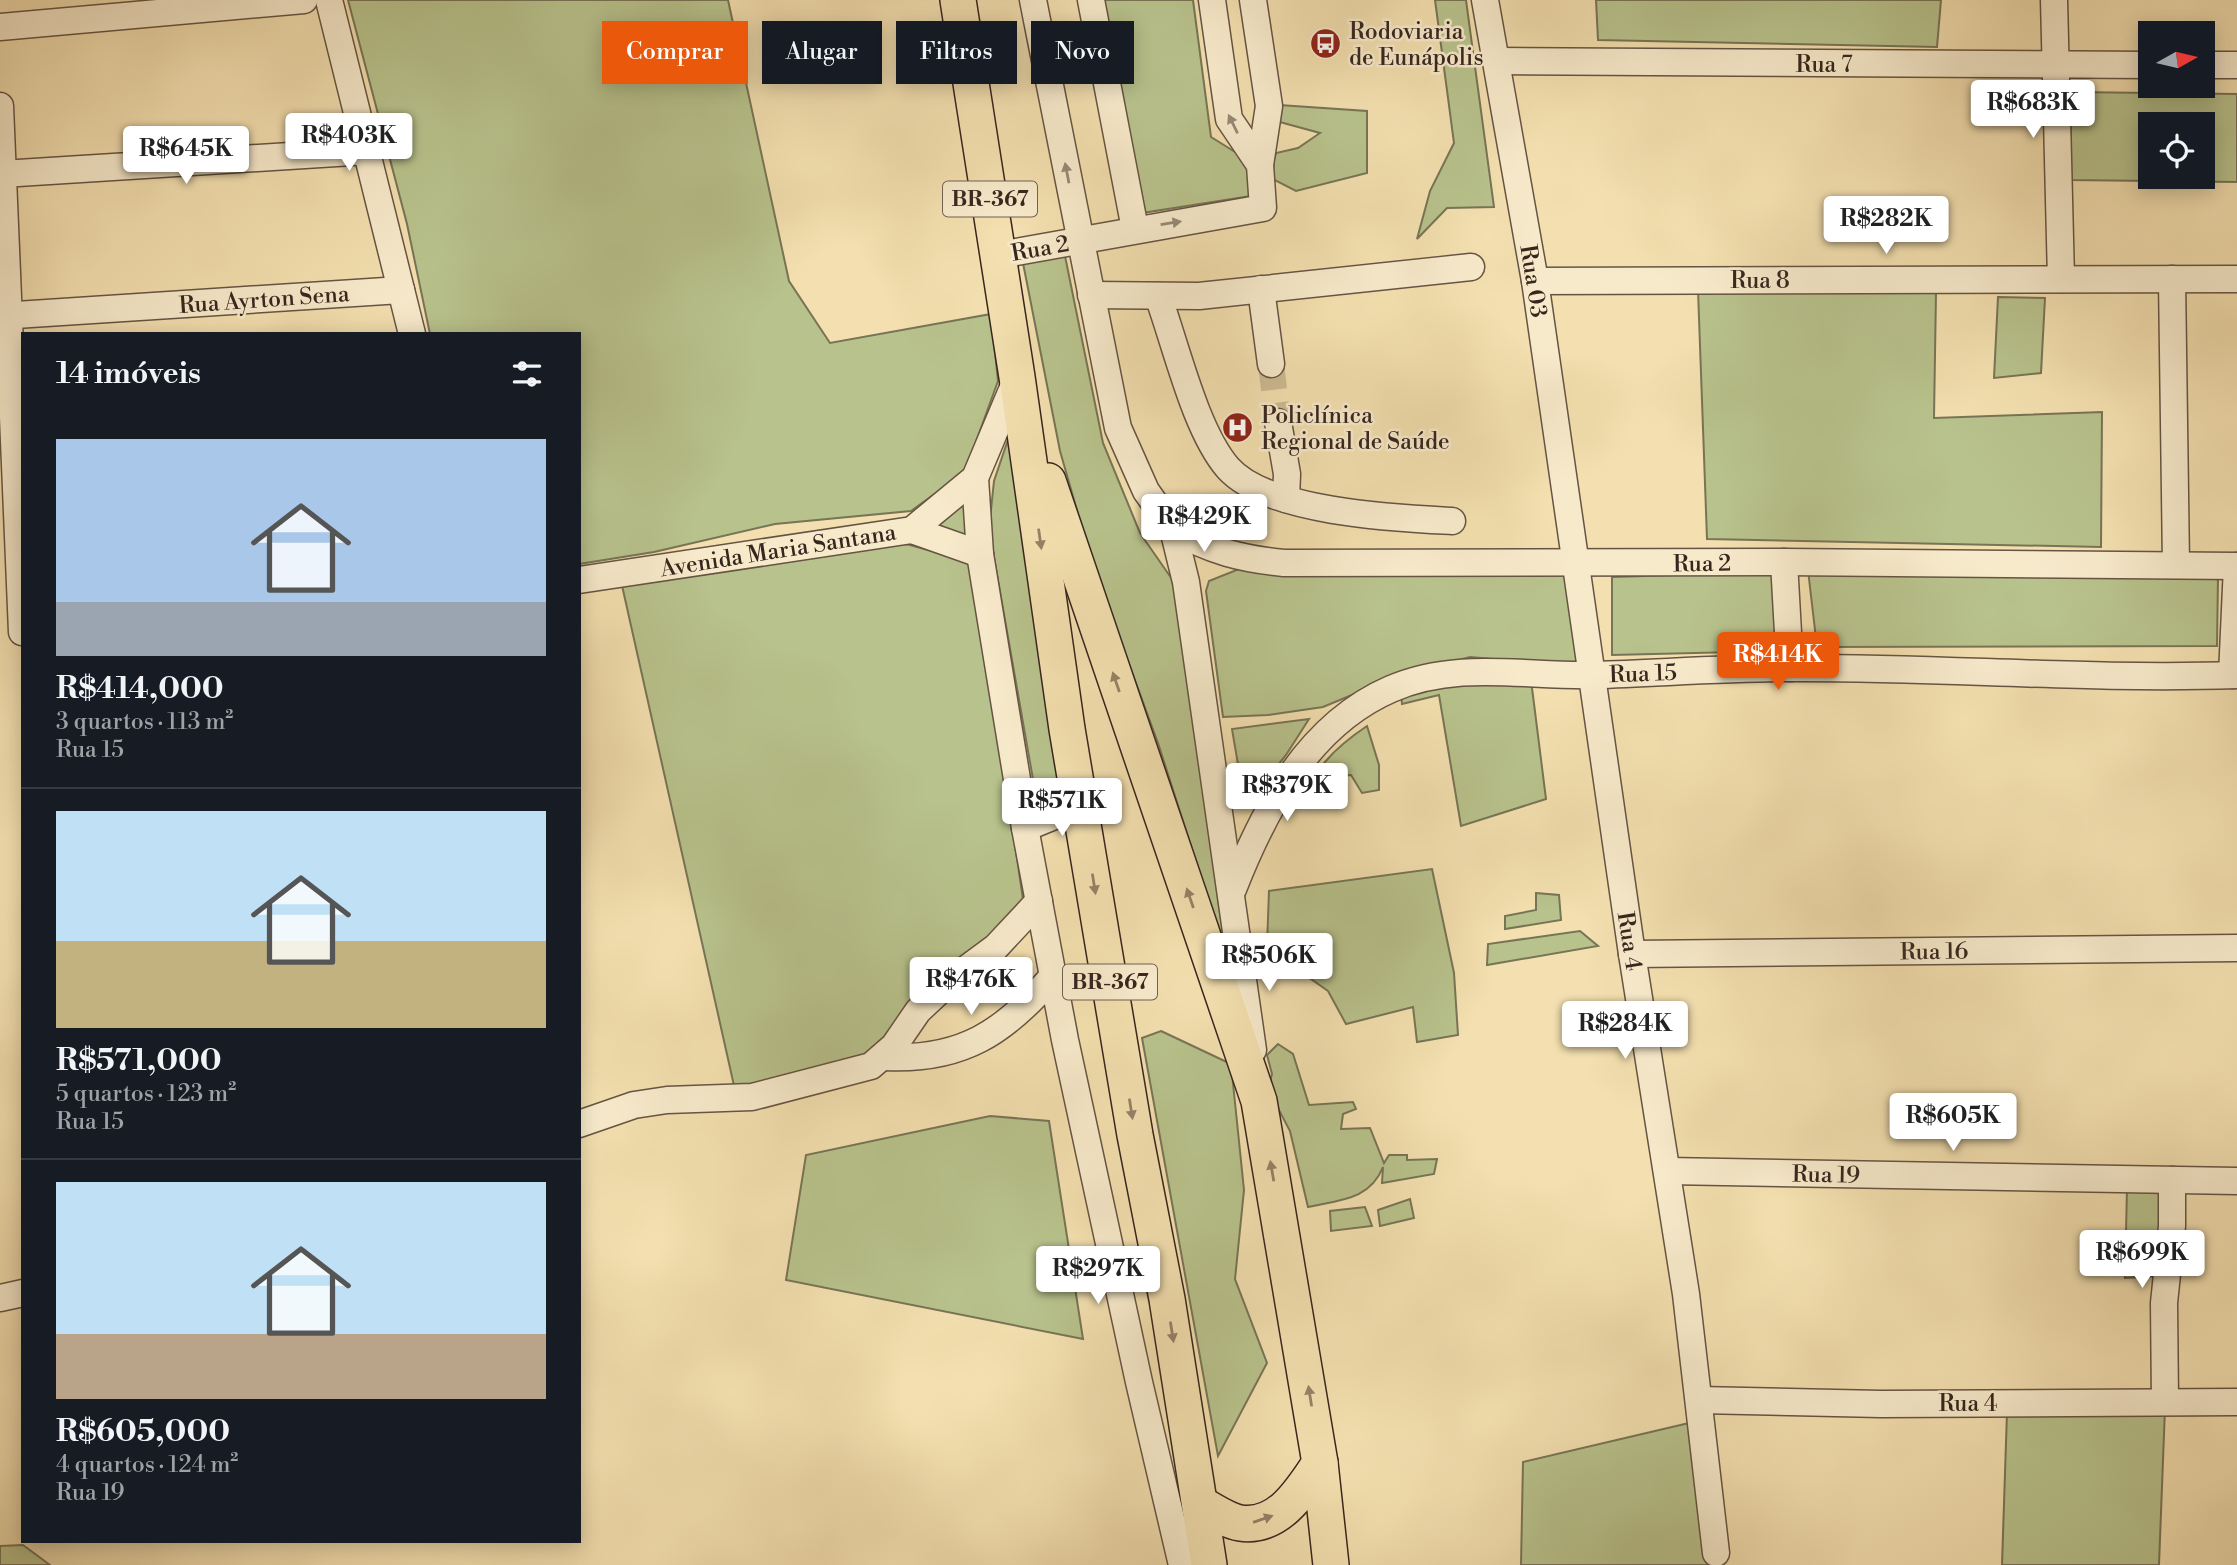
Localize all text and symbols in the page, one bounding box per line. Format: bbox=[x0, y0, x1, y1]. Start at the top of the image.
place label: Rodoviaria de Eunápolis bbox=[1349, 18, 1483, 72]
chip: Comprar bbox=[602, 21, 748, 84]
chip: Alugar bbox=[762, 21, 882, 84]
chip: Filtros bbox=[896, 21, 1017, 84]
chip: Novo bbox=[1031, 21, 1134, 84]
north arrow bbox=[2138, 21, 2216, 98]
map controls bbox=[2138, 21, 2215, 189]
bus stop icon: Rodoviaria de Eunápolis bbox=[1309, 27, 1343, 61]
street label: Rua 7 bbox=[1796, 51, 1853, 79]
pin: R$683K bbox=[1976, 80, 2090, 140]
text: R$683K bbox=[1987, 89, 2079, 117]
button: locate bbox=[2138, 112, 2215, 189]
one-way arrow bbox=[1228, 113, 1240, 133]
pin: R$403K bbox=[292, 114, 406, 173]
text: R$403K bbox=[301, 122, 397, 150]
pin: R$645K bbox=[129, 127, 243, 186]
text: R$645K bbox=[139, 135, 233, 163]
one-way arrow bbox=[1062, 162, 1073, 184]
road number: BR-367 bbox=[943, 182, 1037, 216]
pin: R$282K bbox=[1829, 196, 1943, 256]
text: R$282K bbox=[1840, 205, 1932, 233]
one-way arrow bbox=[1161, 217, 1183, 228]
street label: Rua 2 bbox=[1009, 230, 1071, 268]
street label: Rua 03 bbox=[1513, 243, 1553, 320]
street label: Rua 8 bbox=[1730, 267, 1790, 295]
street label: Rua Ayrton Sena bbox=[178, 280, 351, 320]
text: 14 imóveis bbox=[56, 355, 201, 393]
icon: filters bbox=[508, 355, 546, 393]
place label: Policlínica Regional de Saúde bbox=[1261, 402, 1450, 456]
hospital icon: Policlínica Regional de Saúde bbox=[1221, 411, 1255, 445]
icon: home bbox=[238, 485, 364, 611]
pin: R$429K bbox=[1147, 494, 1261, 554]
text: R$429K bbox=[1157, 503, 1251, 531]
street label: Avenida Maria Santana bbox=[657, 518, 898, 584]
one-way arrow bbox=[1035, 528, 1046, 550]
street label: Rua 2 bbox=[1673, 549, 1732, 579]
pin: R$414K bbox=[1721, 632, 1835, 692]
text: R$414K bbox=[1733, 641, 1823, 669]
street label: Rua 15 bbox=[1609, 659, 1677, 689]
text: R$414,000 bbox=[56, 670, 224, 708]
one-way arrow bbox=[1110, 672, 1121, 693]
text: 3 quartos · 113 m² bbox=[56, 708, 233, 736]
text: Rua 15 bbox=[56, 736, 124, 764]
pin: R$379K bbox=[1230, 764, 1344, 823]
text: R$379K bbox=[1242, 772, 1332, 800]
pin: R$571K bbox=[1005, 778, 1119, 838]
text: R$571K bbox=[1018, 787, 1106, 815]
icon: home bbox=[238, 857, 364, 983]
one-way arrow bbox=[1089, 873, 1100, 895]
one-way arrow bbox=[1184, 887, 1195, 908]
street label: Rua 4 bbox=[1611, 910, 1647, 973]
pin: R$506K bbox=[1212, 934, 1326, 993]
street label: Rua 16 bbox=[1900, 937, 1969, 967]
text: R$506K bbox=[1222, 942, 1316, 970]
pin: R$476K bbox=[914, 958, 1028, 1017]
road number: BR-367 bbox=[1063, 964, 1157, 1000]
text: R$476K bbox=[926, 966, 1016, 994]
pin: R$284K bbox=[1568, 1002, 1682, 1061]
text: R$284K bbox=[1578, 1010, 1672, 1038]
text: R$571,000 bbox=[56, 1042, 222, 1080]
text: 5 quartos · 123 m² bbox=[56, 1080, 236, 1108]
pin: R$605K bbox=[1896, 1094, 2010, 1153]
one-way arrow bbox=[1126, 1098, 1137, 1120]
text: R$605K bbox=[1906, 1102, 2000, 1130]
text: Rua 15 bbox=[56, 1108, 124, 1136]
one-way arrow bbox=[1266, 1160, 1277, 1182]
street label: Rua 19 bbox=[1792, 1160, 1860, 1190]
icon: home bbox=[238, 1228, 364, 1354]
pin: R$699K bbox=[2085, 1230, 2199, 1290]
text: R$699K bbox=[2096, 1239, 2188, 1267]
pin: R$297K bbox=[1041, 1246, 1155, 1306]
text: R$297K bbox=[1052, 1255, 1144, 1283]
one-way arrow bbox=[1167, 1322, 1178, 1344]
one-way arrow bbox=[1304, 1384, 1315, 1406]
street label: Rua 4 bbox=[1938, 1390, 1998, 1418]
text: R$605,000 bbox=[56, 1413, 230, 1451]
text: 4 quartos · 124 m² bbox=[56, 1451, 238, 1479]
text: Rua 19 bbox=[56, 1479, 124, 1507]
one-way arrow bbox=[1252, 1513, 1273, 1524]

